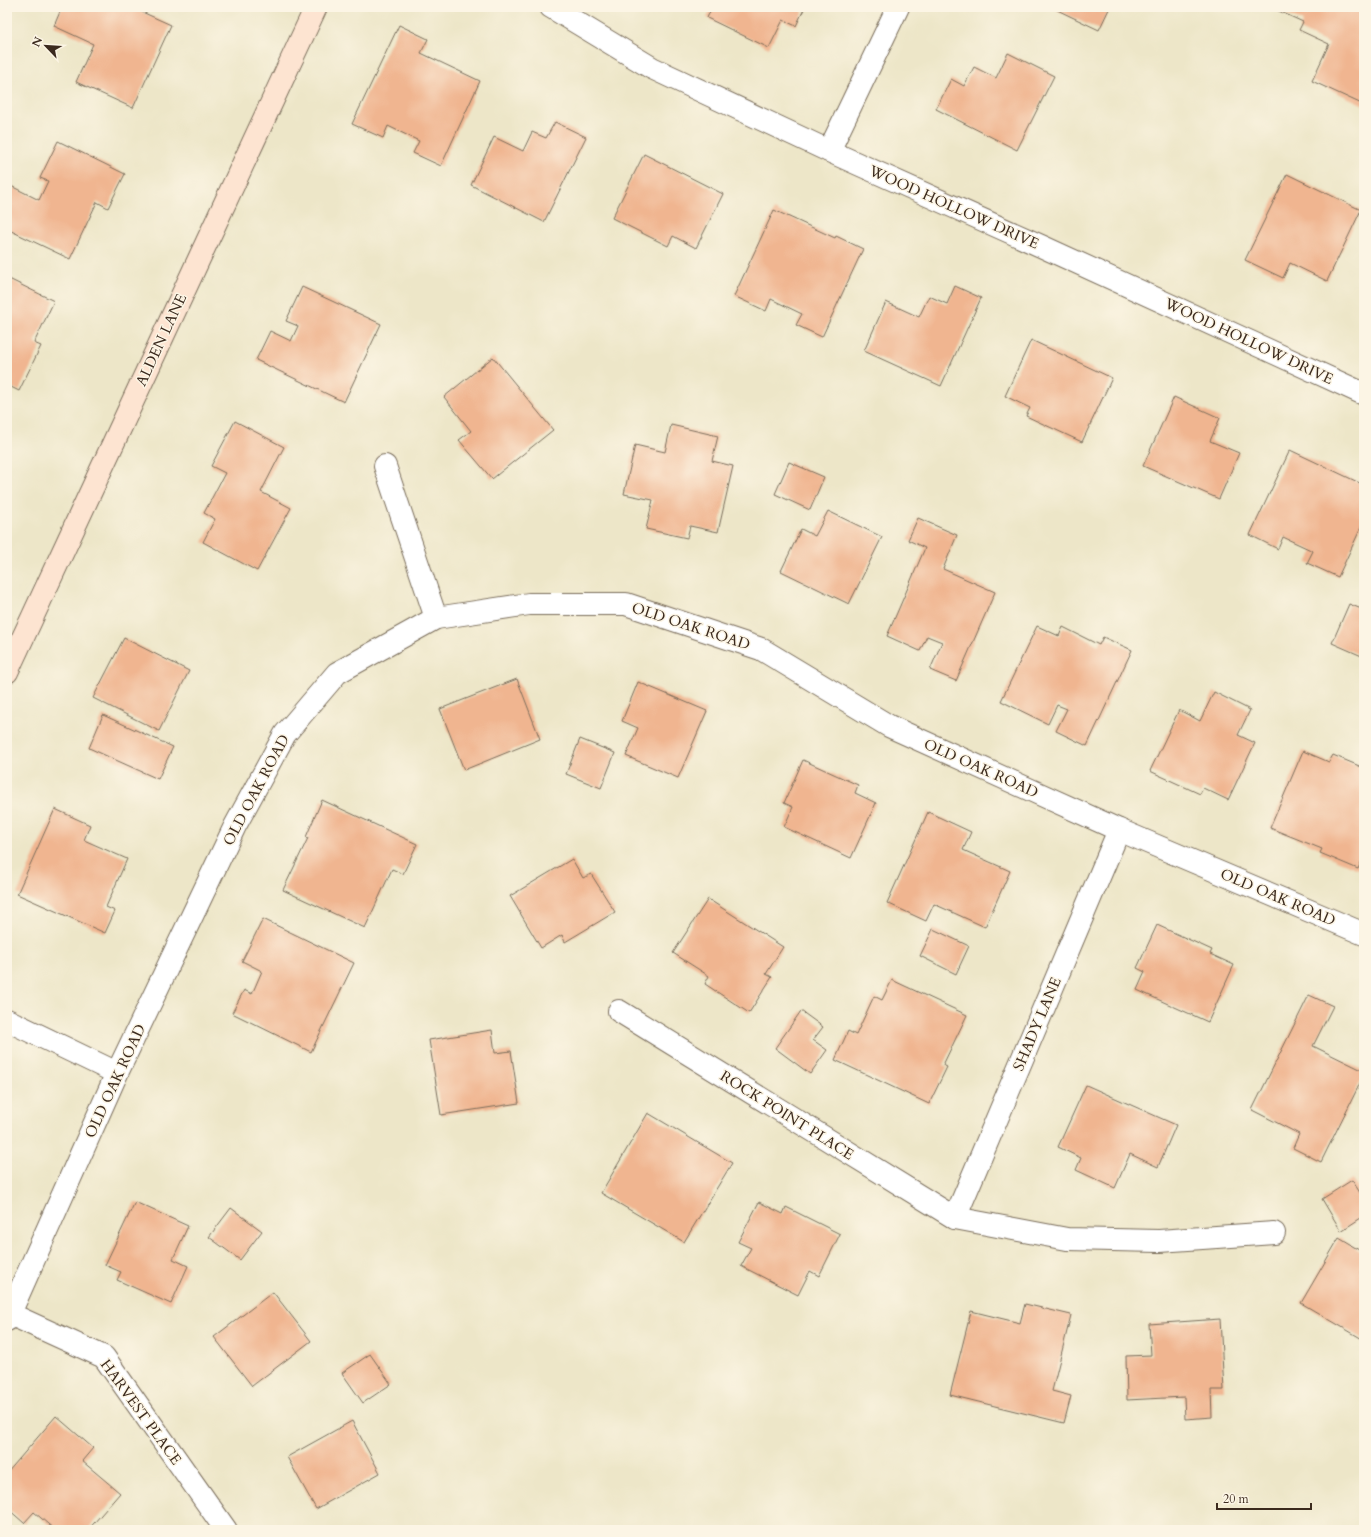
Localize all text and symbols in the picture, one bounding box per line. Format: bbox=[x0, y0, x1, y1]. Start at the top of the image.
north arrow bbox=[26, 26, 66, 66]
text: N bbox=[29, 34, 46, 49]
street label: WOOD HOLLOW DRIVE bbox=[865, 160, 1042, 254]
street label: ALDEN LANE bbox=[131, 291, 191, 389]
street label: WOOD HOLLOW DRIVE bbox=[1161, 293, 1337, 389]
street label: OLD OAK ROAD bbox=[629, 597, 753, 655]
street label: OLD OAK ROAD bbox=[218, 731, 294, 849]
street label: OLD OAK ROAD bbox=[921, 734, 1041, 802]
street label: OLD OAK ROAD bbox=[1217, 864, 1339, 930]
street label: SHADY LANE bbox=[1008, 974, 1066, 1074]
street label: OLD OAK ROAD bbox=[80, 1021, 150, 1141]
street label: ROCK POINT PLACE bbox=[716, 1066, 858, 1164]
street label: HARVEST PLACE bbox=[96, 1355, 186, 1469]
scale bar bbox=[1217, 1485, 1311, 1511]
text: 20 m bbox=[1223, 1491, 1250, 1507]

